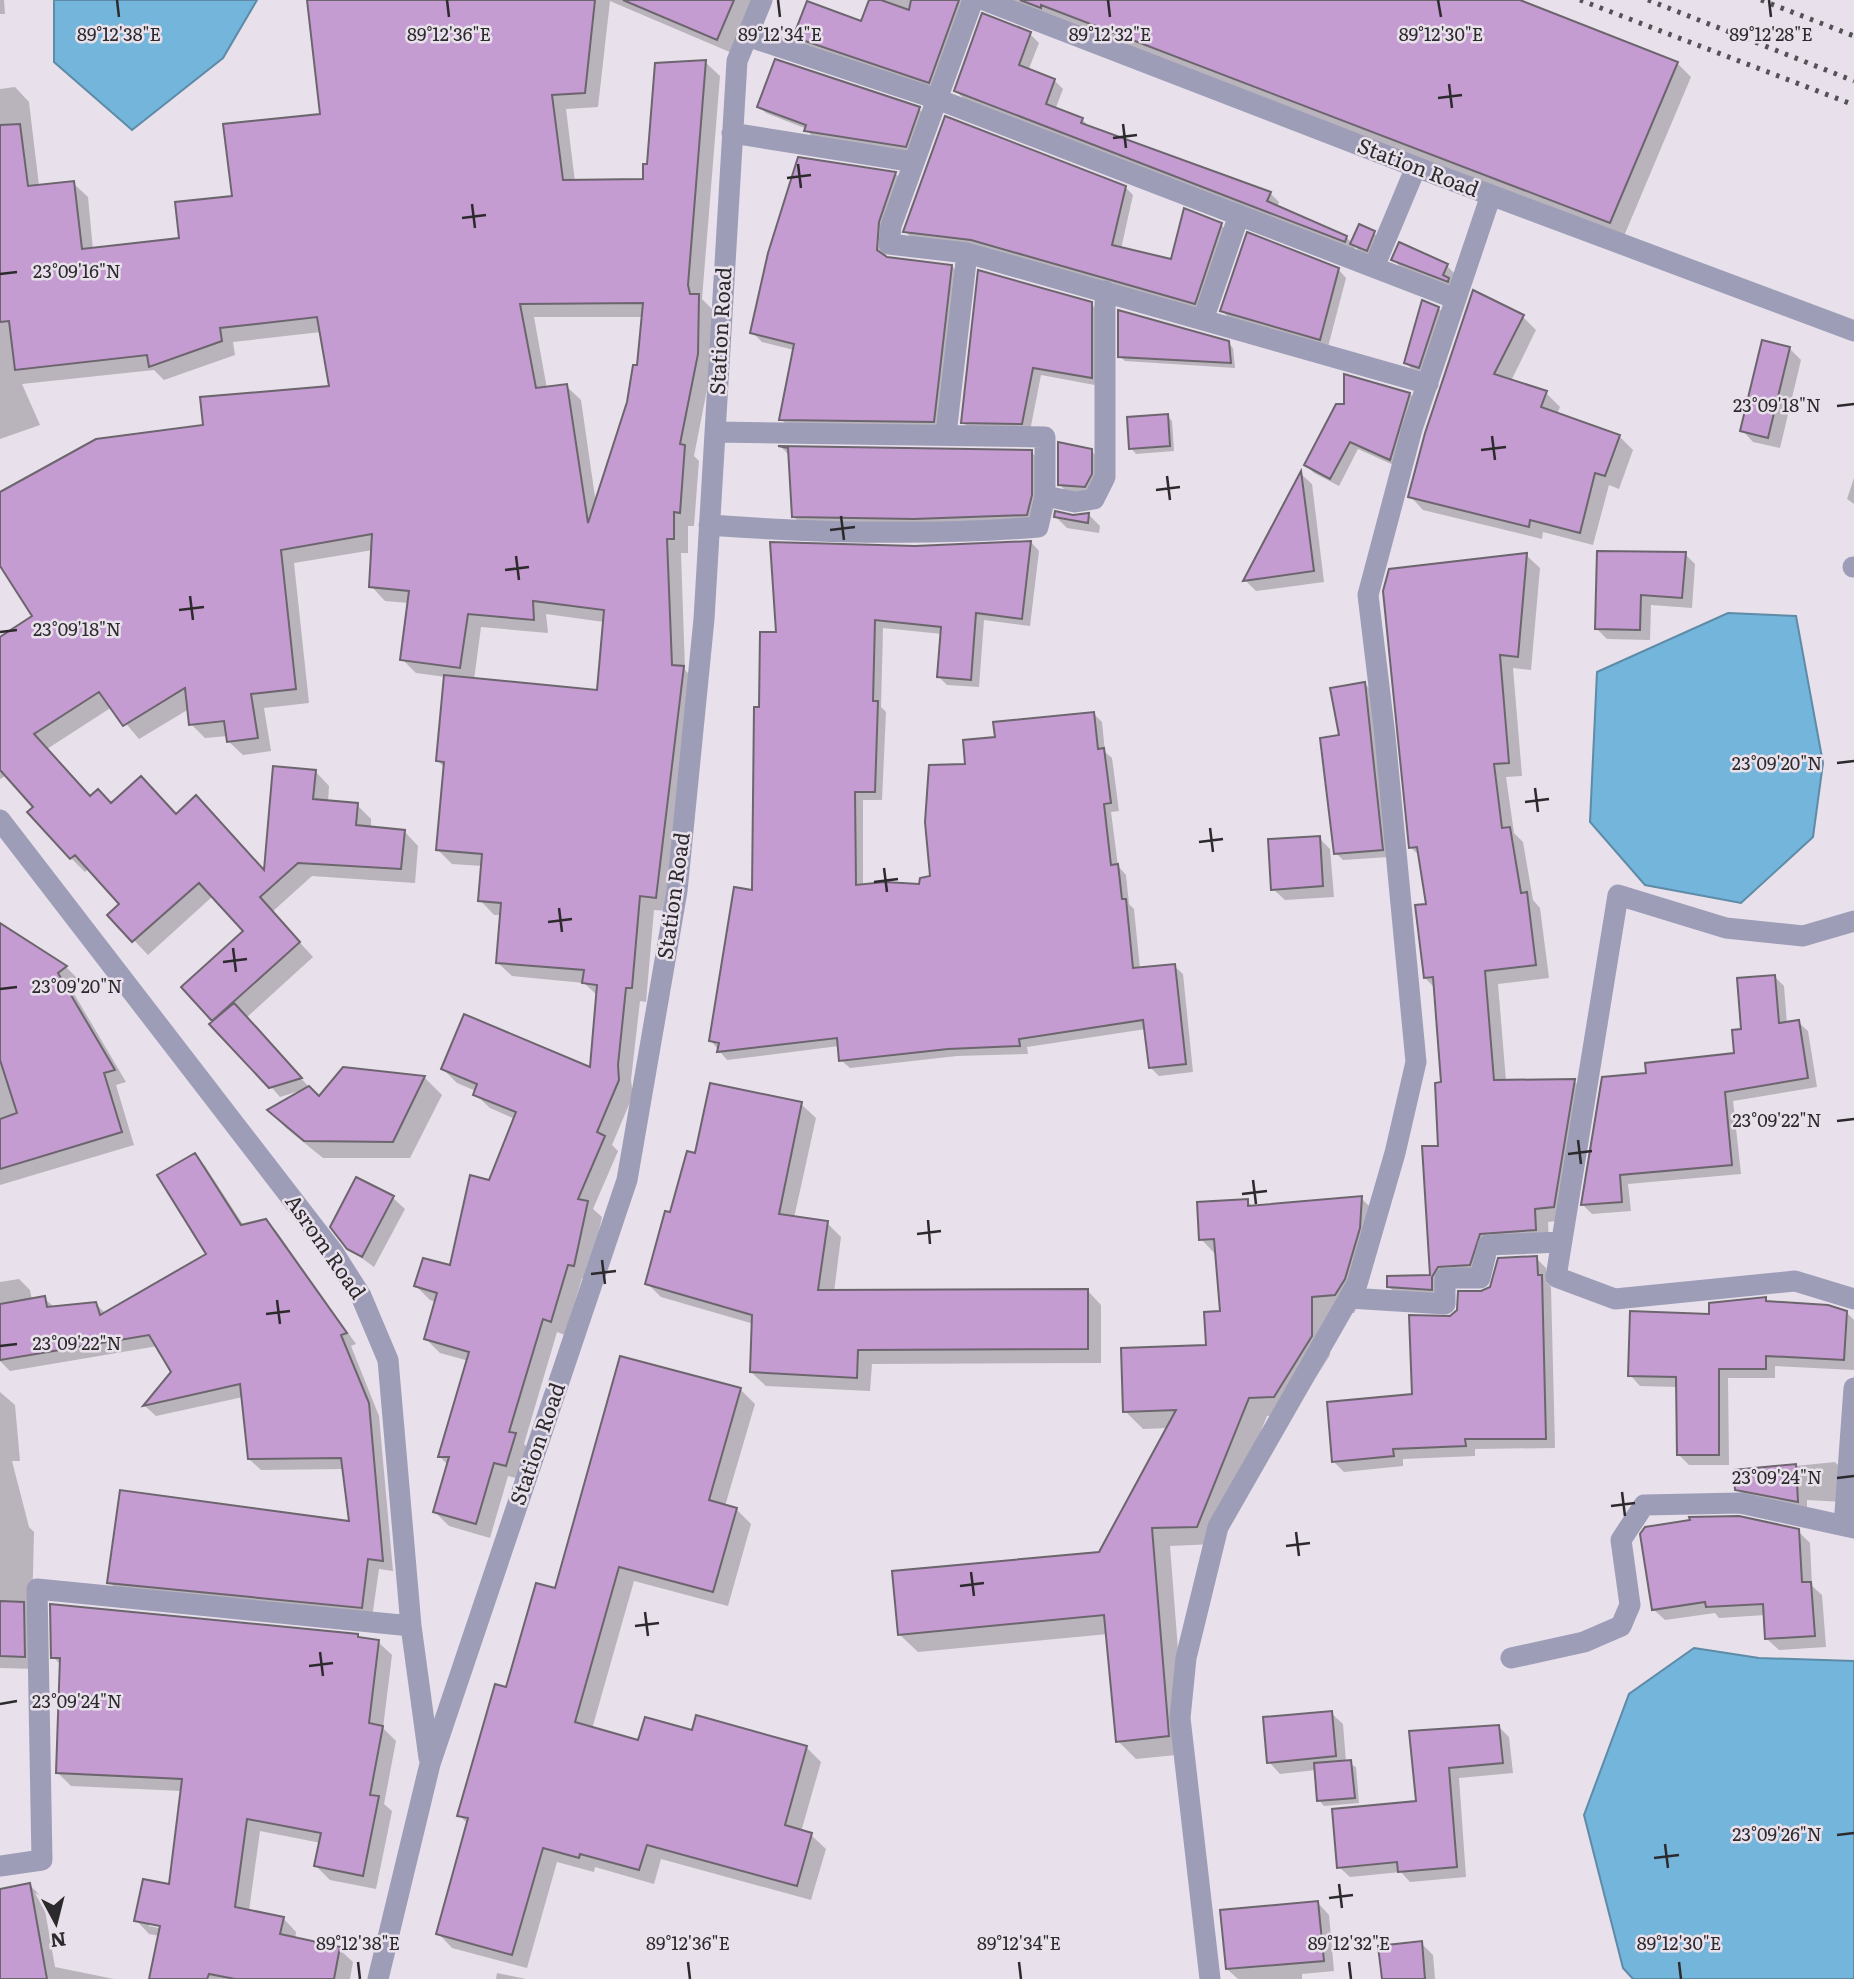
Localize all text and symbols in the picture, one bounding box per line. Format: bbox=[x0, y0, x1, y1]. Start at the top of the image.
text: 89°12'38"E bbox=[77, 20, 161, 47]
text: 89°12'36"E bbox=[407, 20, 491, 47]
text: 89°12'34"E bbox=[738, 20, 822, 47]
text: 89°12'32"E bbox=[1069, 20, 1151, 47]
text: 89°12'30"E bbox=[1399, 20, 1483, 47]
text: 89°12'28"E bbox=[1729, 20, 1813, 47]
street label: Station Road bbox=[1354, 128, 1484, 203]
text: 23°09'16"N bbox=[33, 257, 121, 284]
street label: Station Road bbox=[700, 266, 737, 396]
text: 23°09'18"N bbox=[1733, 391, 1821, 418]
text: 23°09'18"N bbox=[33, 615, 121, 642]
text: 23°09'20"N bbox=[1732, 749, 1822, 776]
street label: Station Road bbox=[647, 830, 696, 961]
text: 23°09'20"N bbox=[32, 972, 122, 999]
text: 23°09'22"N bbox=[1732, 1106, 1822, 1133]
street label: Asrom Road bbox=[279, 1187, 375, 1305]
text: 23°09'22"N bbox=[32, 1329, 122, 1356]
street label: Station Road bbox=[500, 1378, 571, 1509]
text: 23°09'24"N bbox=[1732, 1463, 1822, 1490]
text: 23°09'24"N bbox=[32, 1687, 122, 1714]
text: 23°09'26"N bbox=[1732, 1820, 1822, 1847]
north arrow bbox=[21, 1888, 91, 1958]
text: N bbox=[49, 1926, 68, 1956]
text: 89°12'38"E bbox=[316, 1929, 400, 1956]
text: 89°12'36"E bbox=[646, 1929, 730, 1956]
text: 89°12'34"E bbox=[977, 1929, 1061, 1956]
text: 89°12'32"E bbox=[1308, 1929, 1390, 1956]
text: 89°12'30"E bbox=[1637, 1929, 1721, 1956]

